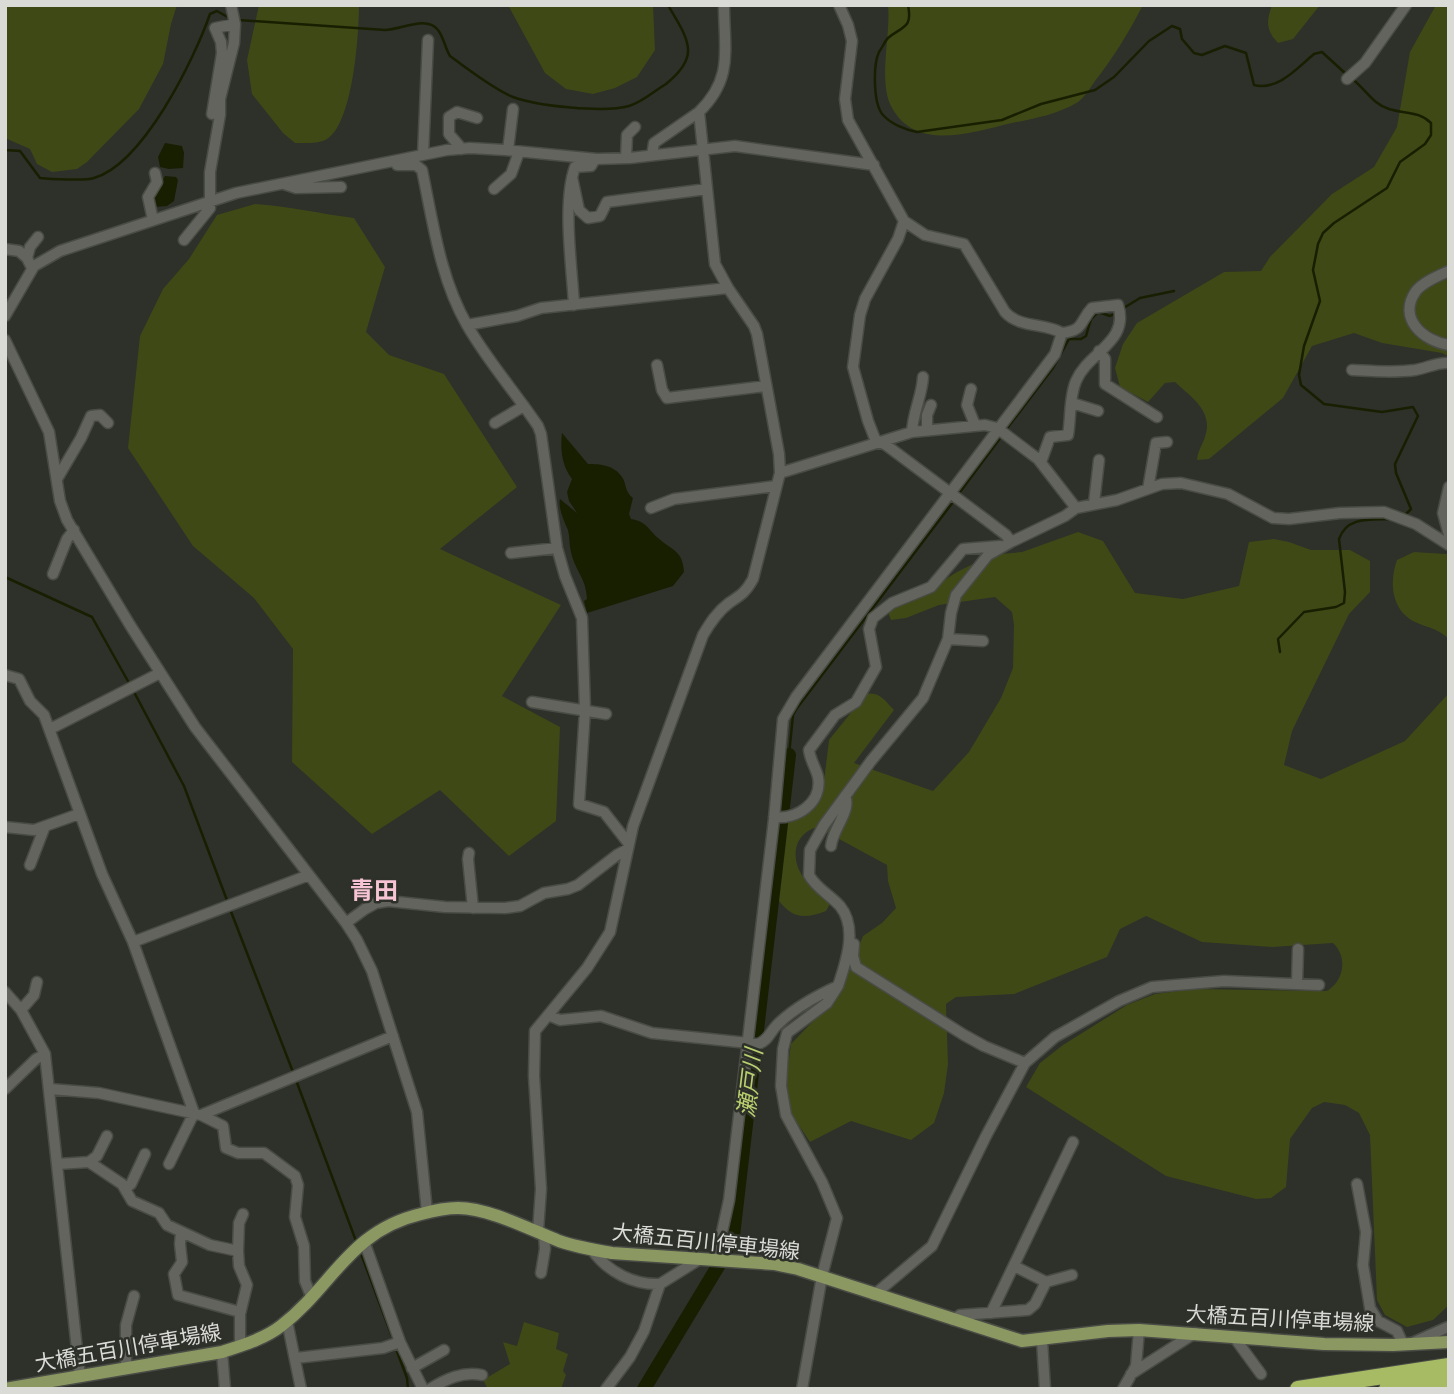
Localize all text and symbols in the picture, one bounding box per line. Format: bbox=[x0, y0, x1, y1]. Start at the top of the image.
district label: 青田 bbox=[350, 875, 398, 904]
water label: 瀬戸川 bbox=[731, 1044, 767, 1119]
street label: 大橋五百川停車場線 bbox=[611, 1218, 801, 1263]
street label: 大橋五百川停車場線 bbox=[1185, 1300, 1375, 1335]
street label: 大橋五百川停車場線 bbox=[33, 1318, 223, 1375]

